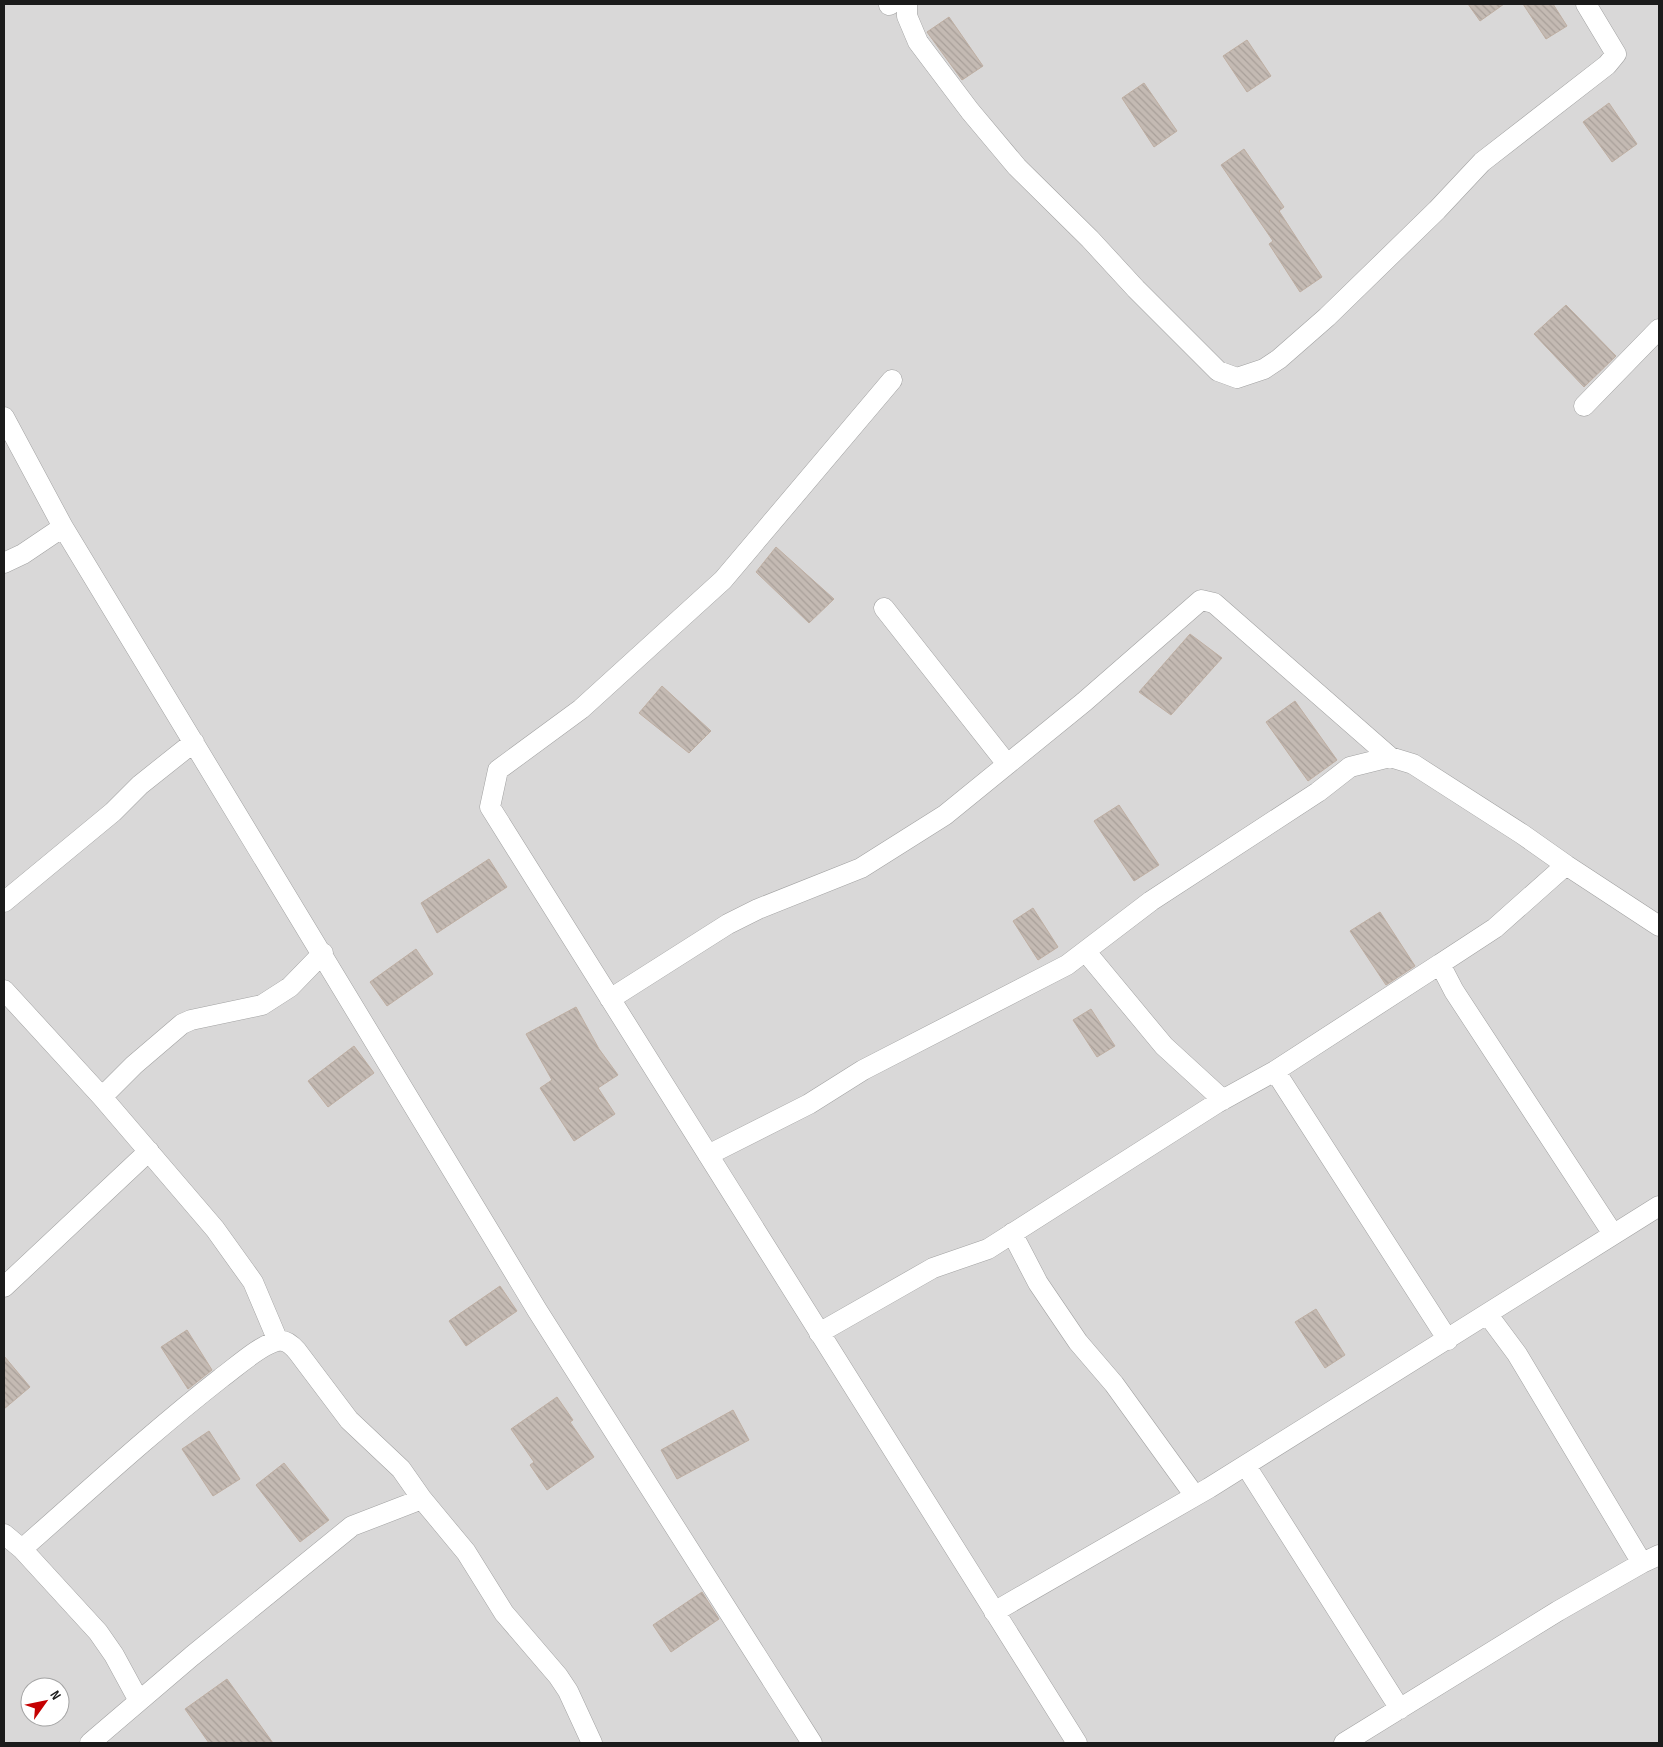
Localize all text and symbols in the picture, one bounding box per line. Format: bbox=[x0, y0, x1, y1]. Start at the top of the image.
north arrow bbox=[20, 1677, 70, 1727]
text: N bbox=[46, 1687, 65, 1703]

